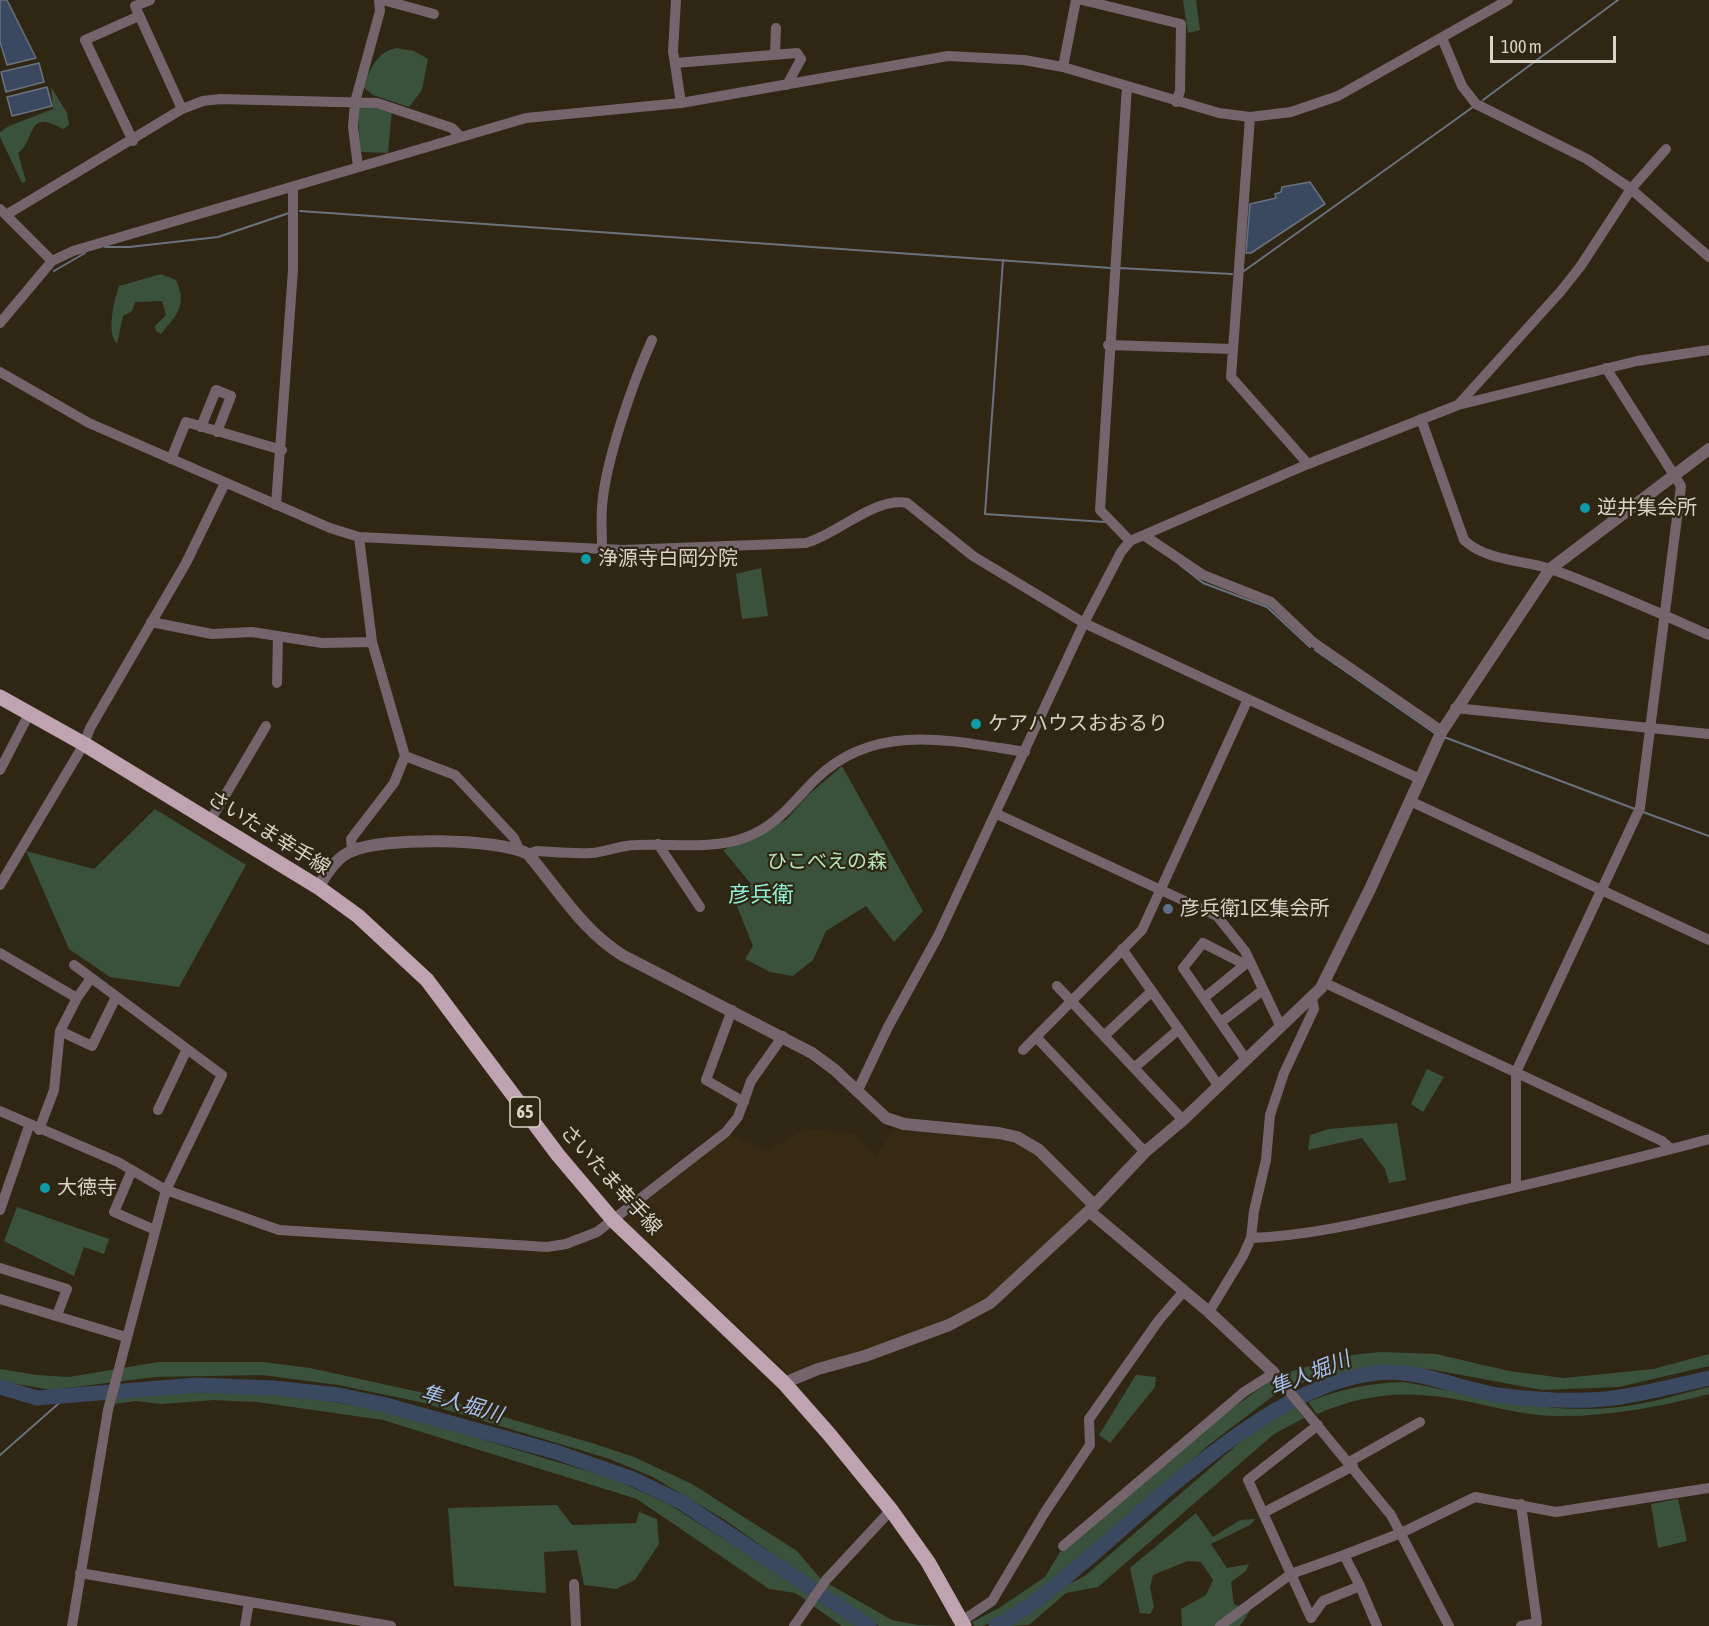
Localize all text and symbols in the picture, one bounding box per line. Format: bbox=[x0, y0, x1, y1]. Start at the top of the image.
scale bar bbox=[1493, 24, 1619, 62]
text: 100 m bbox=[1501, 36, 1542, 57]
place label: 逆井集会所 bbox=[1597, 496, 1697, 520]
marker: 逆井集会所 bbox=[1578, 501, 1592, 515]
place label: 浄源寺白岡分院 bbox=[598, 547, 738, 571]
marker: 浄源寺白岡分院 bbox=[579, 552, 593, 566]
place label: ケアハウスおおるり bbox=[988, 712, 1168, 736]
marker: ケアハウスおおるり bbox=[969, 717, 983, 731]
street label: さいたま幸手線 bbox=[203, 786, 335, 880]
park label: ひこべえの森 bbox=[767, 850, 887, 874]
district label: 彦兵衛 bbox=[728, 882, 794, 908]
place label: 彦兵衛1区集会所 bbox=[1180, 897, 1329, 921]
marker: 彦兵衛1区集会所 bbox=[1161, 902, 1175, 916]
road number: 65 bbox=[510, 1097, 540, 1127]
street label: さいたま幸手線 bbox=[555, 1120, 667, 1240]
place label: 大徳寺 bbox=[57, 1176, 117, 1200]
marker: 大徳寺 bbox=[38, 1181, 52, 1195]
water label: 隼人堀川 bbox=[1266, 1347, 1354, 1401]
water label: 隼人堀川 bbox=[418, 1380, 506, 1428]

